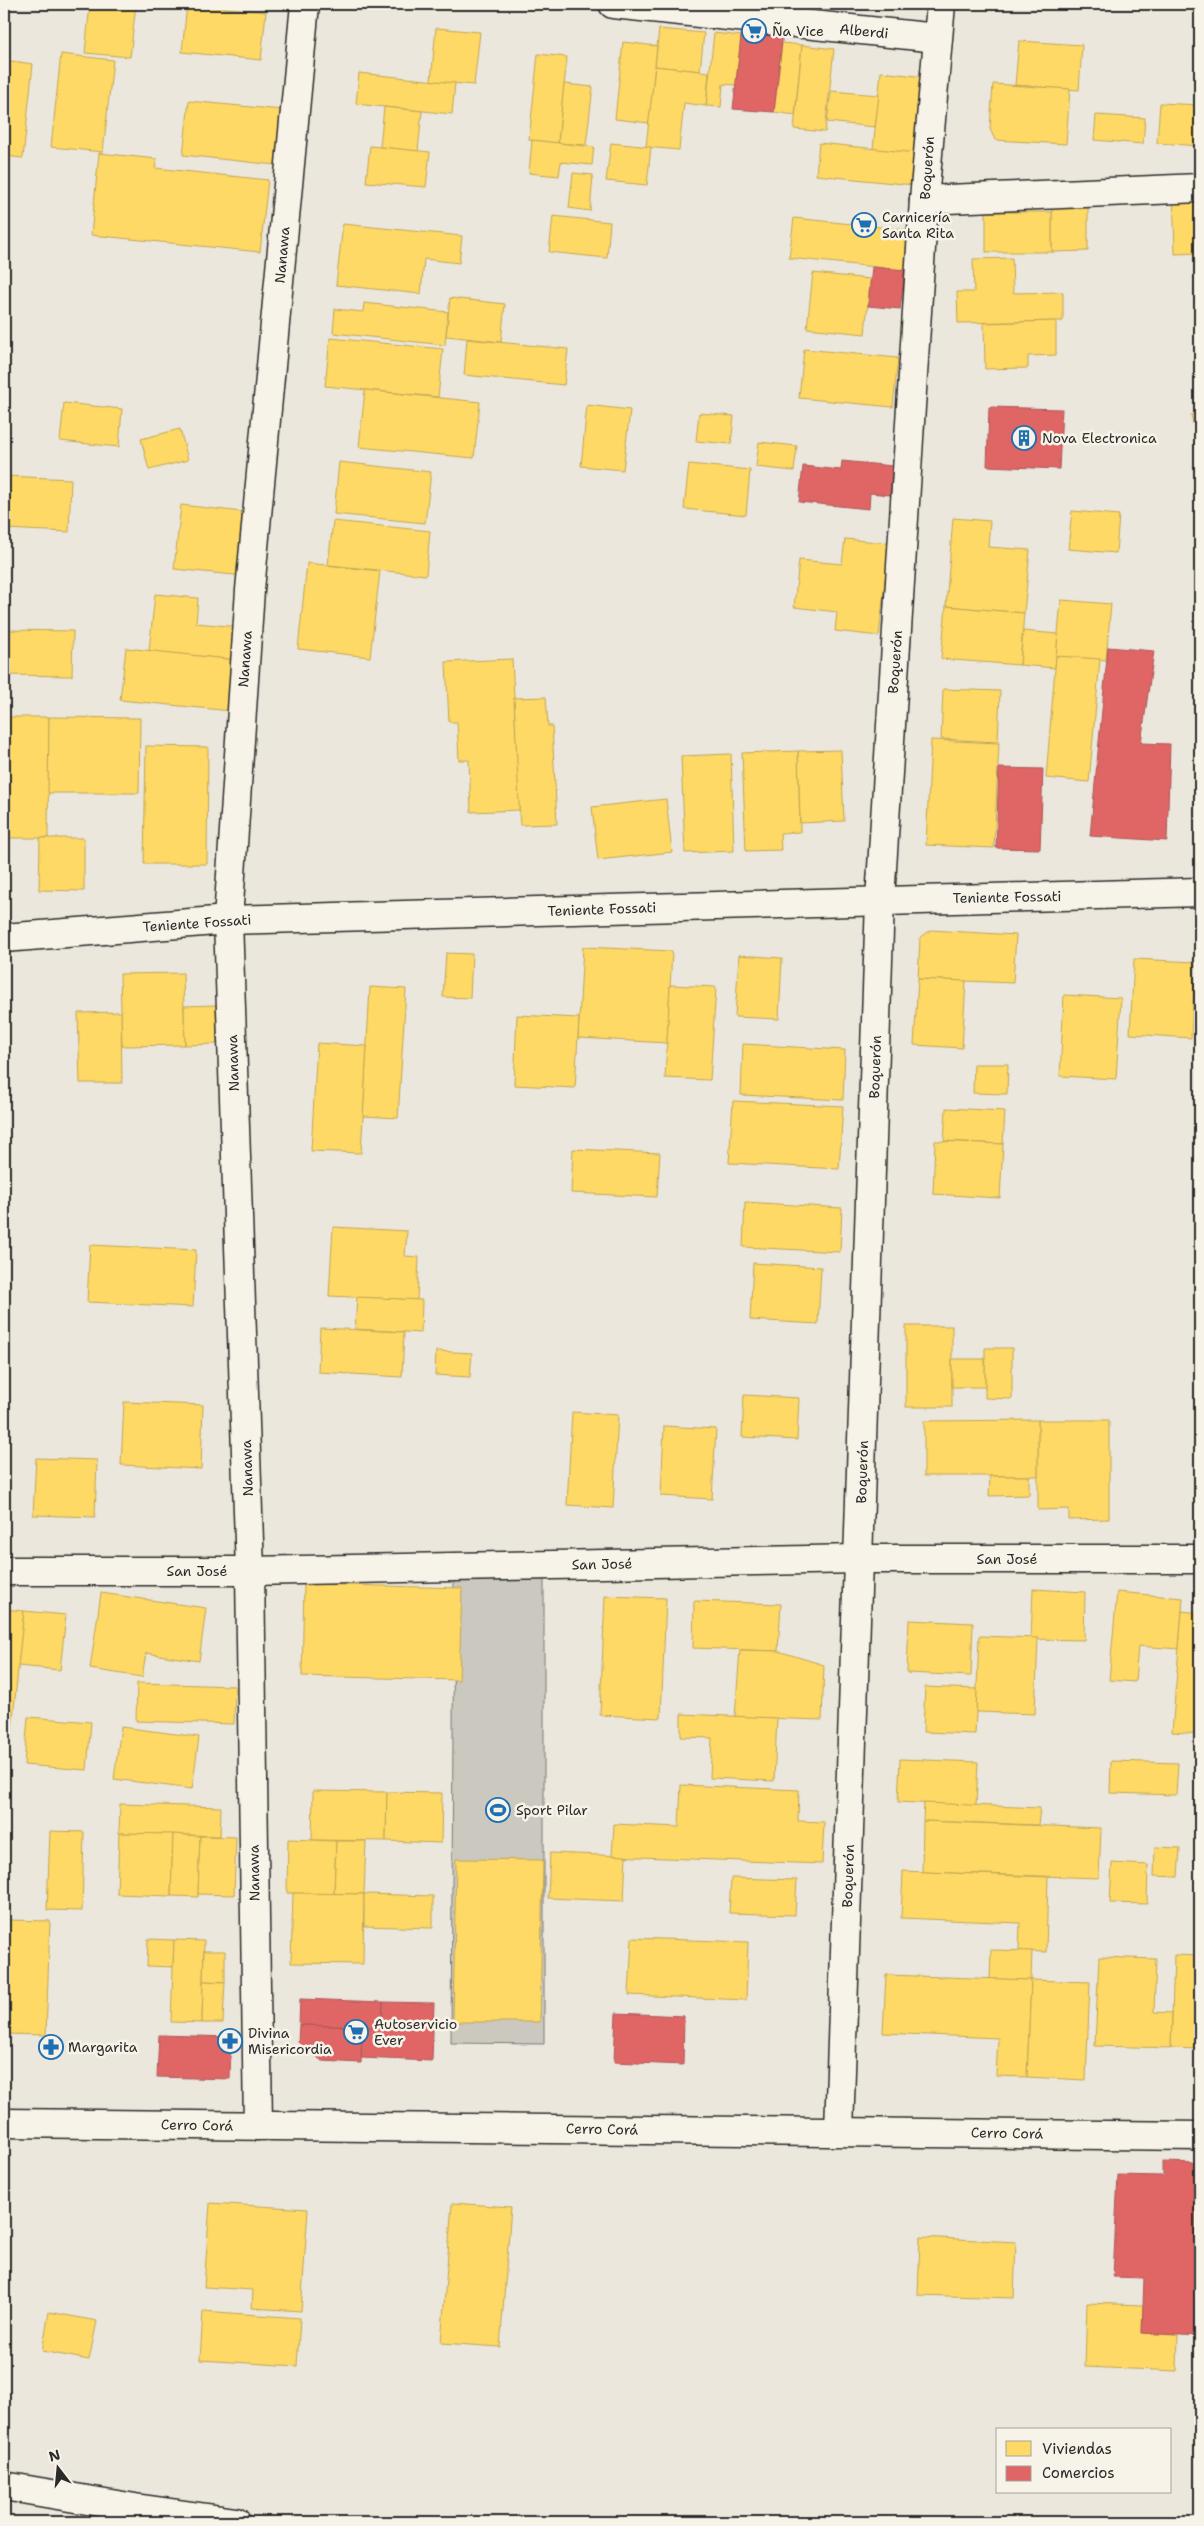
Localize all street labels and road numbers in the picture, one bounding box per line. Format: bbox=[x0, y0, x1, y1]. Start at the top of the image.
street label: Alberdi bbox=[839, 19, 889, 43]
street label: Boquerón bbox=[916, 135, 938, 200]
street label: Nanawa bbox=[271, 226, 293, 284]
street label: Boquerón bbox=[884, 629, 906, 694]
street label: Nanawa bbox=[234, 630, 256, 688]
street label: Teniente Fossati bbox=[952, 887, 1062, 907]
street label: Teniente Fossati bbox=[547, 898, 657, 920]
street label: Teniente Fossati bbox=[142, 910, 252, 936]
street label: Nanawa bbox=[223, 1034, 243, 1092]
street label: Boquerón bbox=[865, 1035, 885, 1099]
street label: Nanawa bbox=[237, 1439, 257, 1497]
street label: Boquerón bbox=[852, 1440, 872, 1504]
street label: San José bbox=[977, 1550, 1038, 1568]
street label: San José bbox=[571, 1554, 633, 1574]
street label: San José bbox=[167, 1562, 228, 1580]
street label: Nanawa bbox=[245, 1844, 263, 1902]
street label: Boquerón bbox=[838, 1844, 858, 1908]
street label: Cerro Corá bbox=[161, 2115, 234, 2135]
street label: Cerro Corá bbox=[566, 2119, 639, 2139]
street label: Cerro Corá bbox=[971, 2123, 1044, 2143]

